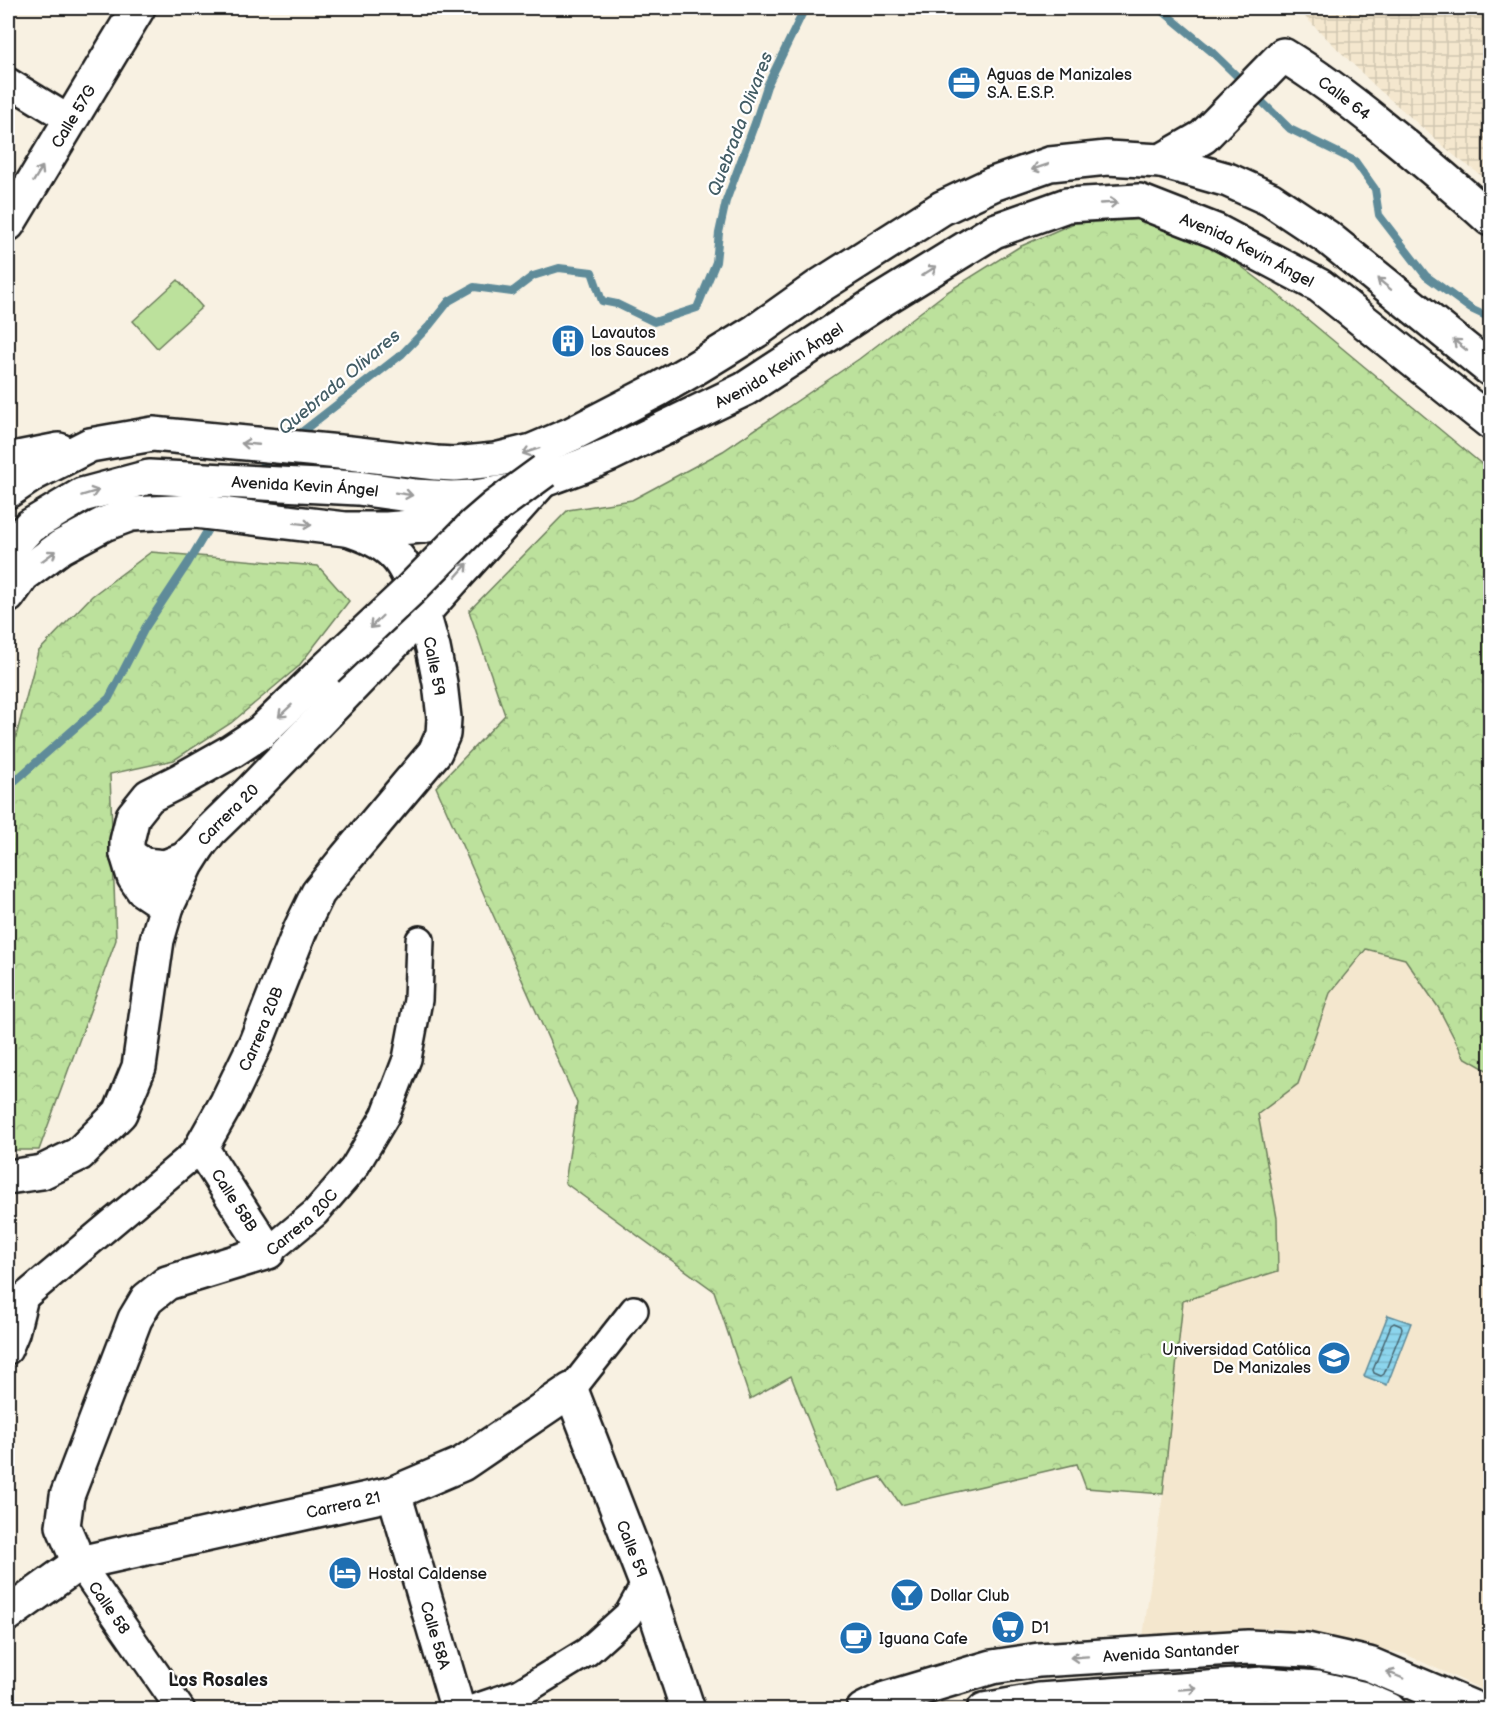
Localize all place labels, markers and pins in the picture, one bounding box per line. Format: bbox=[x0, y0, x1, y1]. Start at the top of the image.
office icon: Aguas de Manizales S.A. E.S.P. bbox=[946, 65, 982, 101]
place label: Aguas de Manizales S.A. E.S.P. bbox=[987, 66, 1132, 103]
building icon: Lavautos los Sauces bbox=[550, 323, 586, 359]
place label: Lavautos los Sauces bbox=[591, 324, 669, 361]
school or university icon: Universidad Católica De Manizales bbox=[1316, 1340, 1352, 1376]
place label: Universidad Católica De Manizales bbox=[1162, 1341, 1311, 1378]
hotel icon: Hostal Caldense bbox=[327, 1555, 363, 1591]
place label: Hostal Caldense bbox=[368, 1565, 488, 1584]
bar icon: Dollar Club bbox=[889, 1577, 925, 1613]
place label: Dollar Club bbox=[930, 1587, 1010, 1606]
supermarket icon: D1 bbox=[990, 1609, 1026, 1645]
place label: D1 bbox=[1031, 1619, 1049, 1638]
cafe icon: Iguana Cafe bbox=[838, 1620, 874, 1656]
place label: Iguana Cafe bbox=[879, 1630, 968, 1649]

